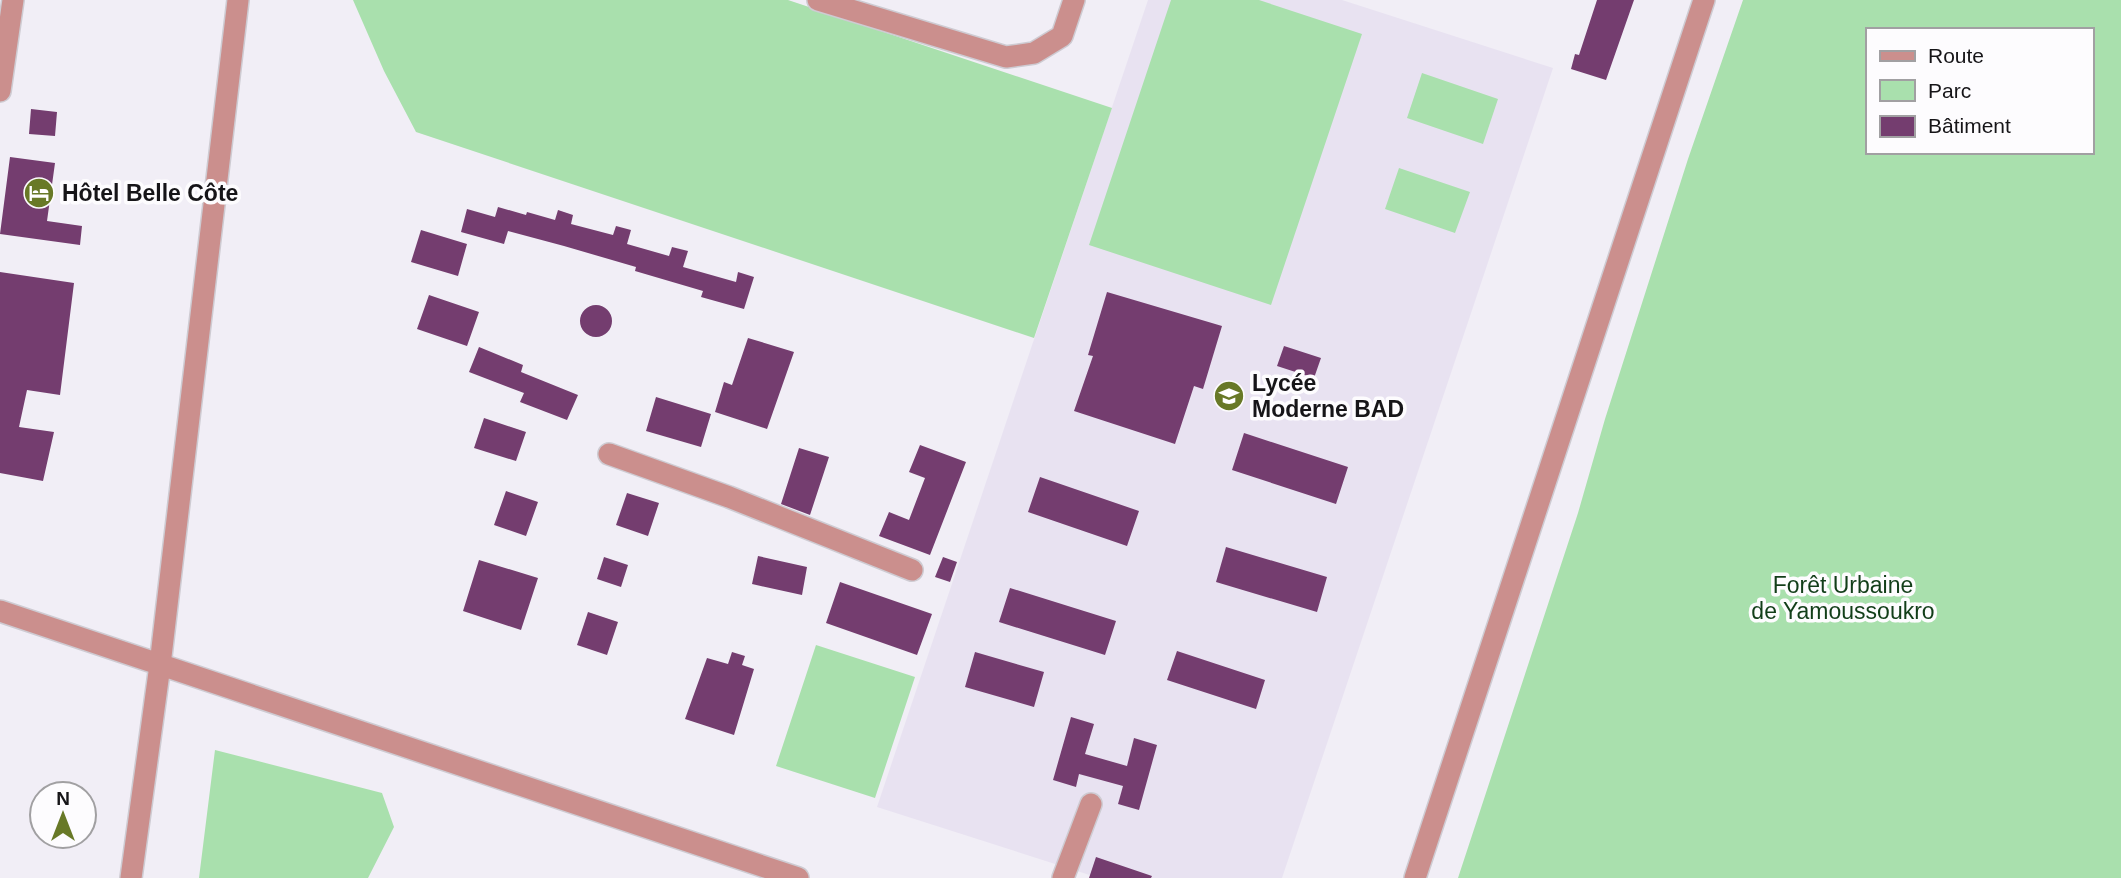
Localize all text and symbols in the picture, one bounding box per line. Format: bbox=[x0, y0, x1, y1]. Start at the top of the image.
legend bbox=[1866, 28, 2093, 154]
text: Route bbox=[1928, 44, 1984, 67]
text: Parc bbox=[1928, 79, 1971, 102]
text: Bâtiment bbox=[1928, 114, 2011, 137]
hotel icon: Hôtel Belle Côte bbox=[22, 176, 56, 210]
place label: Hôtel Belle Côte bbox=[62, 180, 238, 206]
place label: Lycée Moderne BAD bbox=[1252, 370, 1404, 422]
school or university icon: Lycée Moderne BAD bbox=[1212, 379, 1246, 413]
park label: Forêt Urbaine de Yamoussoukro bbox=[1751, 572, 1935, 624]
north arrow bbox=[28, 780, 98, 850]
text: N bbox=[56, 788, 70, 809]

